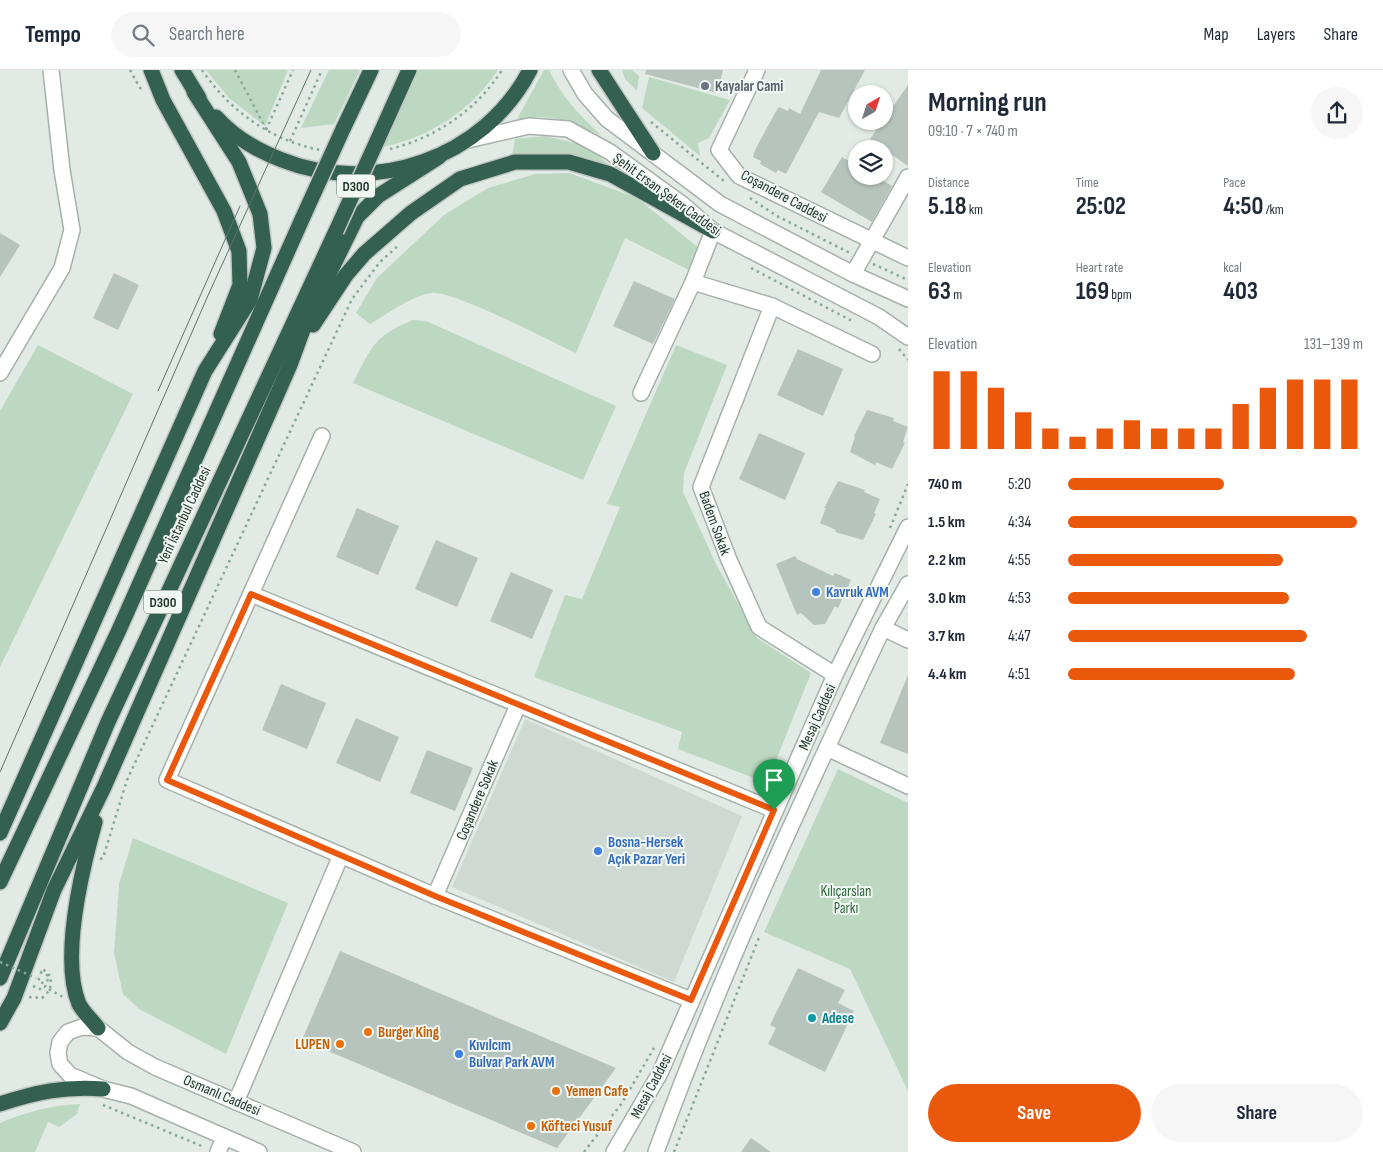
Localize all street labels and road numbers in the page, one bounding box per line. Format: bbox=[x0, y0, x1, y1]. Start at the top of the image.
street label: Şehit Ersan Şeker Caddesi bbox=[609, 149, 725, 240]
street label: Coşandere Caddesi bbox=[737, 166, 830, 227]
road number: D300 bbox=[337, 174, 375, 198]
street label: Yeni İstanbul Caddesi bbox=[154, 463, 215, 567]
street label: Badem Sokak bbox=[694, 489, 735, 558]
road number: D300 bbox=[144, 590, 182, 614]
street label: Mesaj Caddesi bbox=[794, 681, 841, 753]
street label: Coşandere Sokak bbox=[452, 757, 503, 843]
street label: Mesaj Caddesi bbox=[626, 1050, 677, 1122]
street label: Osmanlı Caddesi bbox=[180, 1071, 263, 1120]

